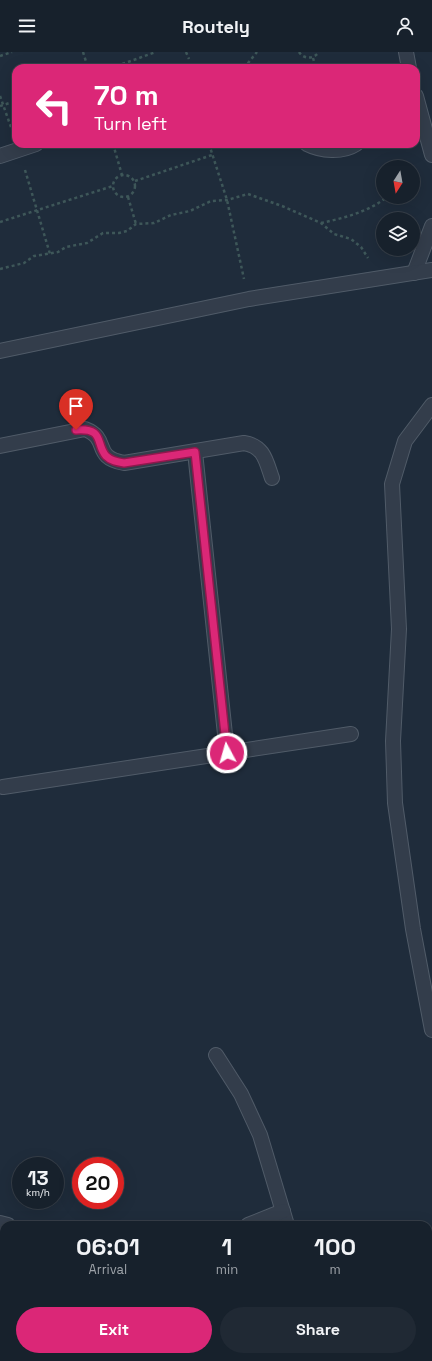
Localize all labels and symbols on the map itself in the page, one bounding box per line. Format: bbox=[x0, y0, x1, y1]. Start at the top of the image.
north arrow bbox=[376, 160, 420, 204]
pin bbox=[59, 389, 93, 430]
position arrow bbox=[206, 732, 248, 774]
speed limit sign: 20 bbox=[72, 1157, 124, 1209]

